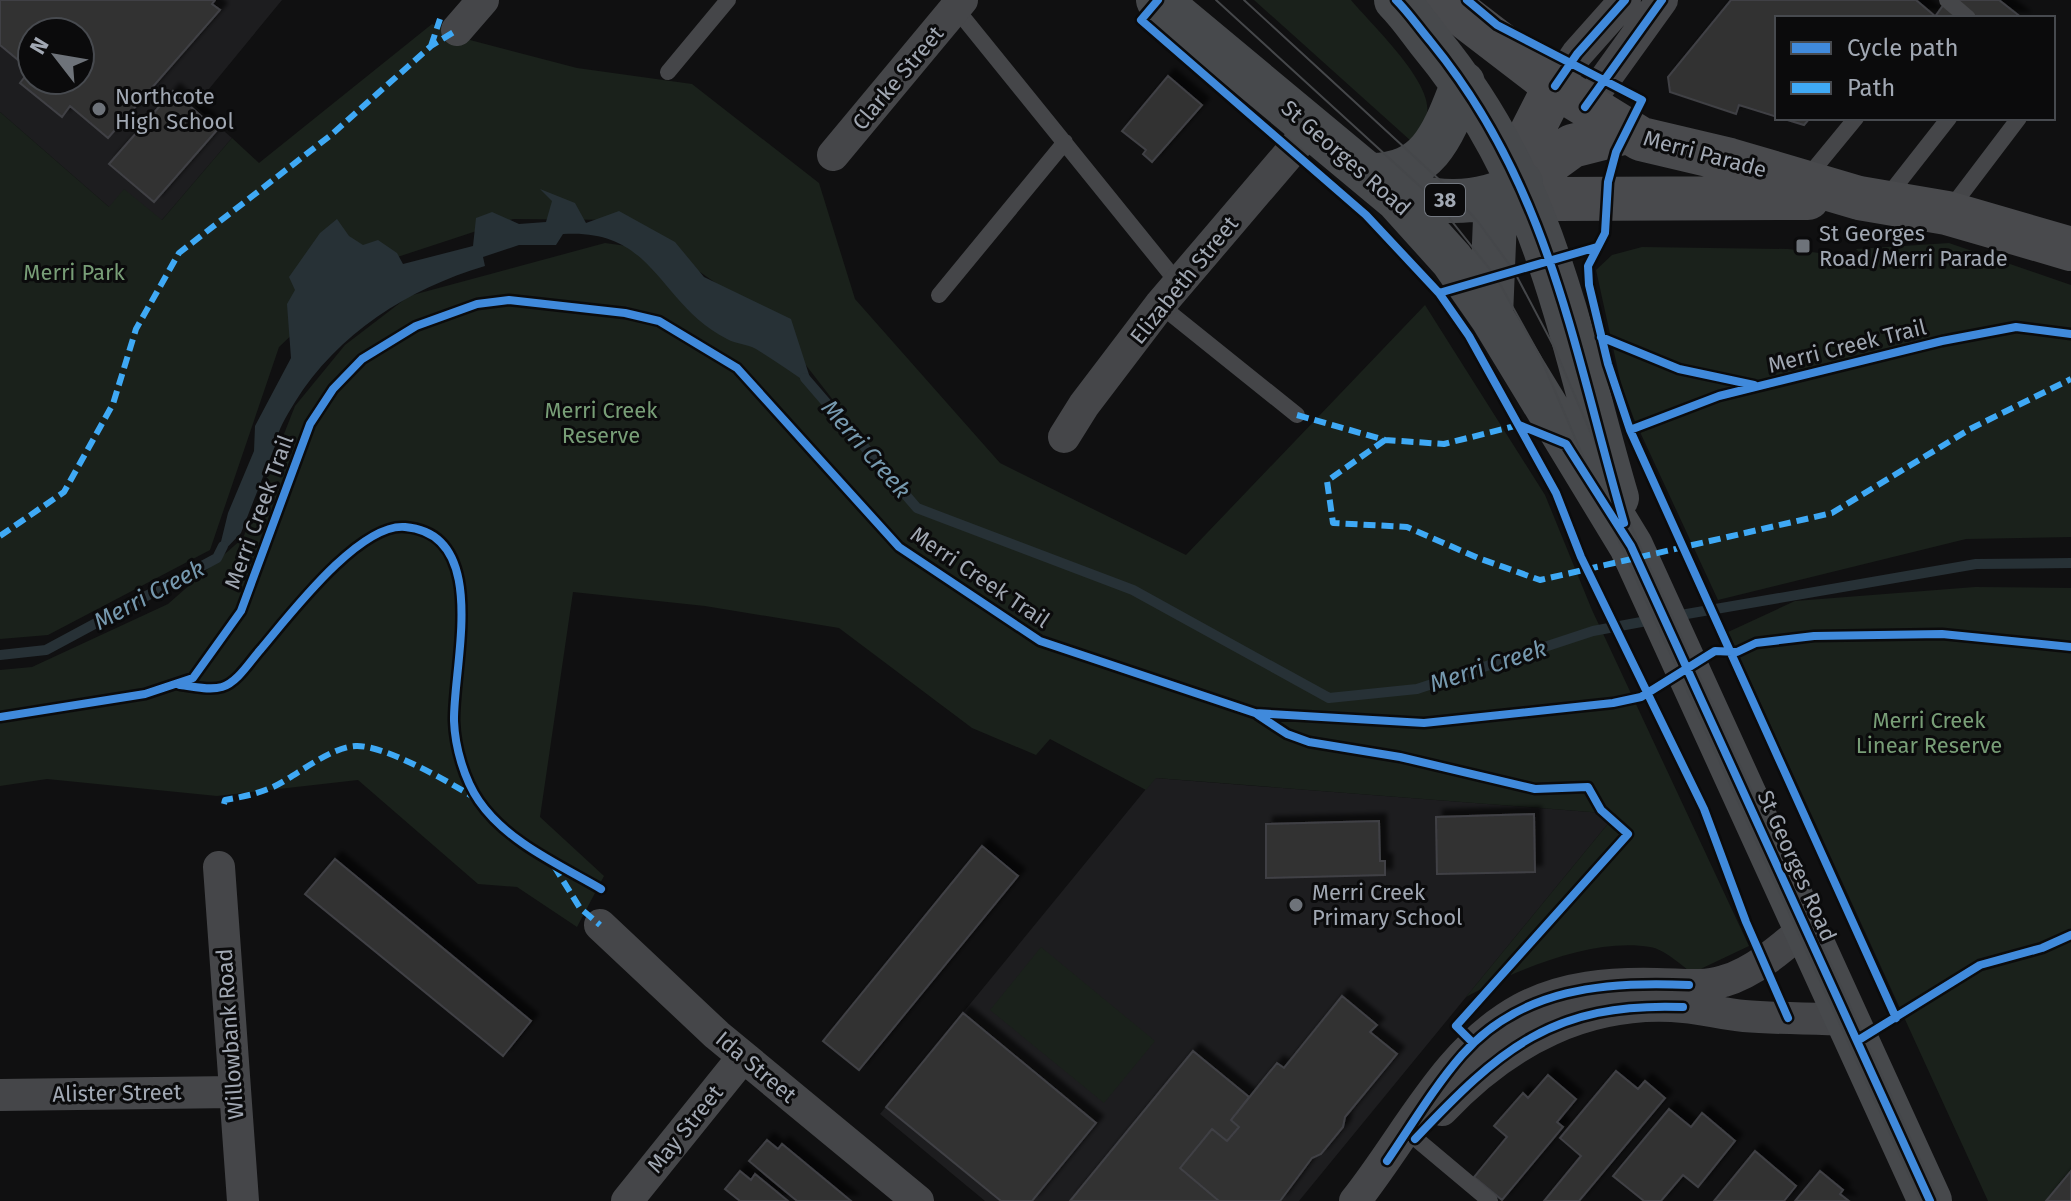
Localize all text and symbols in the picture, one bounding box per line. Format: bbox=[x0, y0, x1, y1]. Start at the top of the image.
north arrow bbox=[16, 16, 96, 96]
legend bbox=[1775, 16, 2055, 120]
street label: Clarke Street bbox=[847, 20, 949, 136]
text: N bbox=[24, 33, 55, 59]
text: Cycle path bbox=[1847, 34, 1959, 62]
text: Path bbox=[1847, 74, 1895, 102]
place label: Northcote High School bbox=[115, 83, 234, 135]
street label: St Georges Road bbox=[1276, 94, 1416, 222]
marker: Northcote High School bbox=[90, 100, 108, 118]
street label: Merri Parade bbox=[1640, 125, 1770, 183]
road number: 38 bbox=[1425, 184, 1465, 216]
street label: Elizabeth Street bbox=[1124, 210, 1244, 349]
place label: St Georges Road/Merri Parade bbox=[1819, 220, 2008, 272]
marker: St Georges Road/Merri Parade bbox=[1794, 237, 1812, 255]
park label: Merri Park bbox=[23, 259, 125, 286]
street label: Merri Creek Trail bbox=[1765, 313, 1929, 379]
water label: Merri Creek bbox=[816, 394, 916, 504]
park label: Merri Creek Reserve bbox=[544, 397, 658, 449]
street label: Merri Creek Trail bbox=[219, 431, 299, 593]
street label: Merri Creek Trail bbox=[905, 520, 1055, 634]
water label: Merri Creek bbox=[89, 554, 209, 636]
water label: Merri Creek bbox=[1426, 634, 1550, 698]
park label: Merri Creek Linear Reserve bbox=[1856, 707, 2002, 759]
street label: St Georges Road bbox=[1752, 786, 1842, 946]
place label: Merri Creek Primary School bbox=[1312, 879, 1463, 931]
marker: Merri Creek Primary School bbox=[1287, 896, 1305, 914]
street label: Willowbank Road bbox=[211, 948, 249, 1120]
street label: Ida Street bbox=[710, 1025, 802, 1109]
street label: Alister Street bbox=[52, 1078, 182, 1108]
street label: May Street bbox=[641, 1080, 729, 1178]

